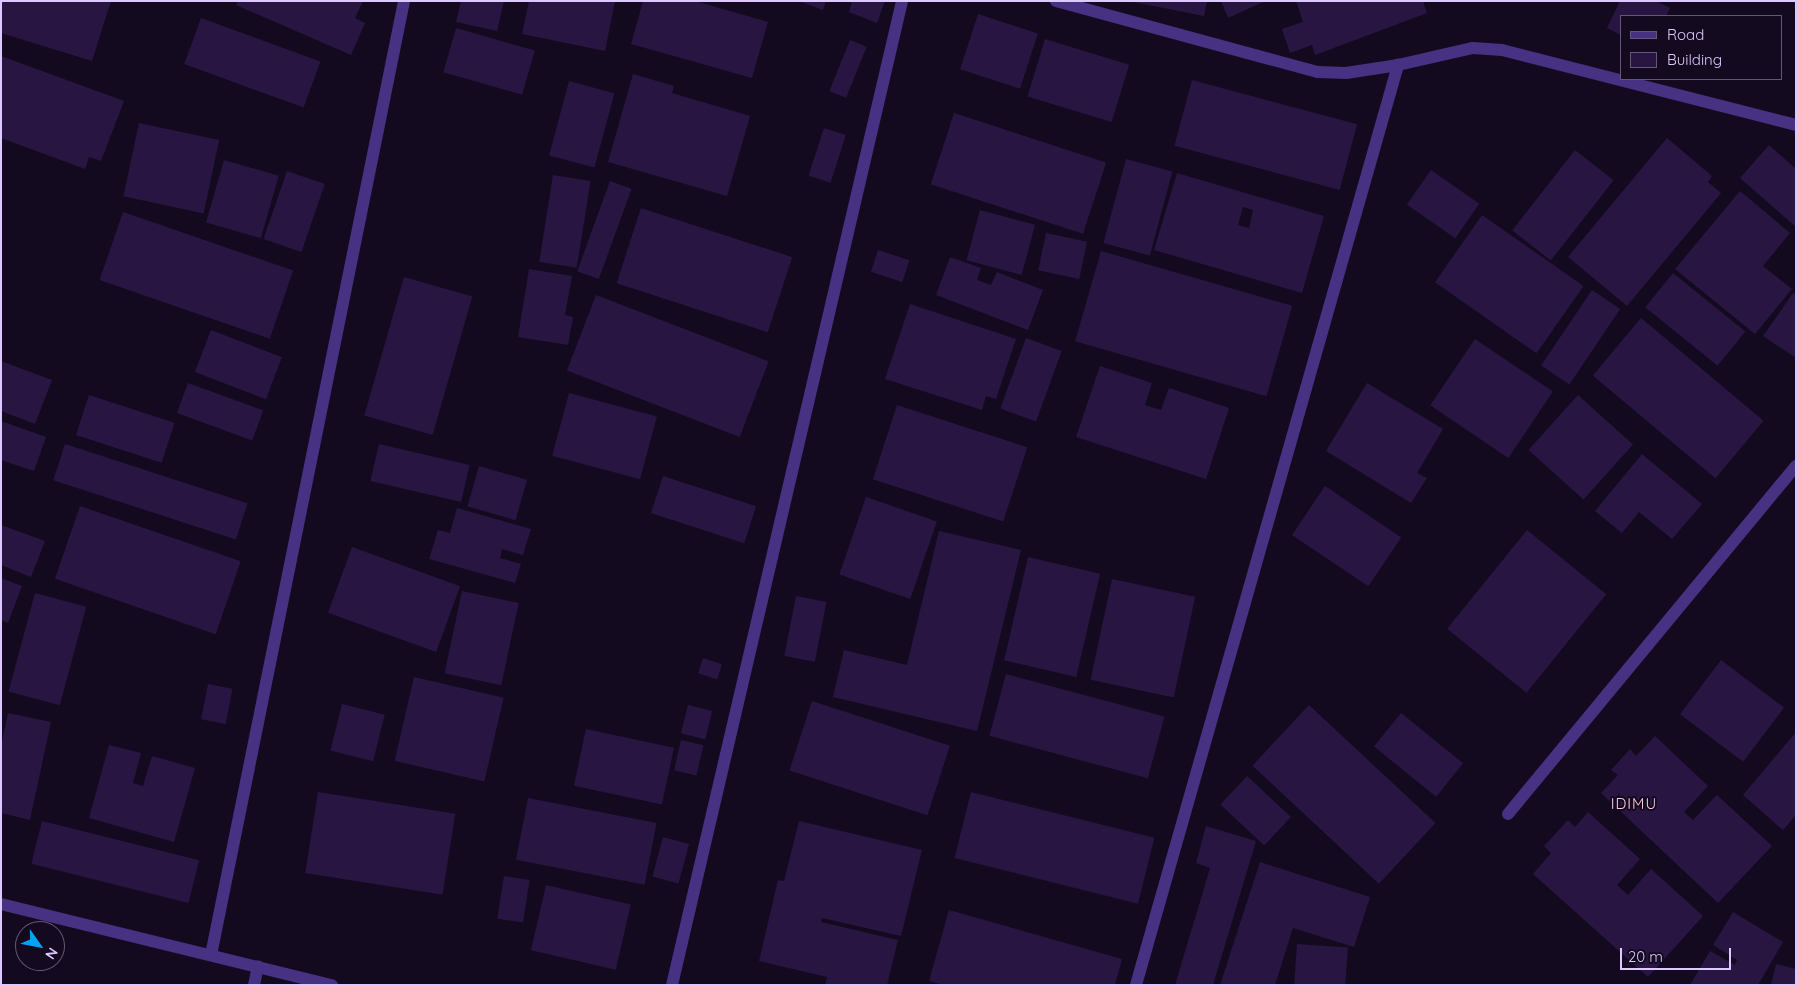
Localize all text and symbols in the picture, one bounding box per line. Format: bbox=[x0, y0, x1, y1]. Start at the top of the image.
legend bbox=[1620, 15, 1782, 80]
text: Road bbox=[1667, 25, 1704, 44]
text: Building bbox=[1667, 50, 1722, 69]
district label: IDIMU bbox=[1610, 795, 1658, 813]
north arrow bbox=[15, 921, 65, 971]
scale bar bbox=[1622, 938, 1733, 970]
text: N bbox=[41, 944, 62, 963]
text: 20 m bbox=[1628, 947, 1663, 966]

